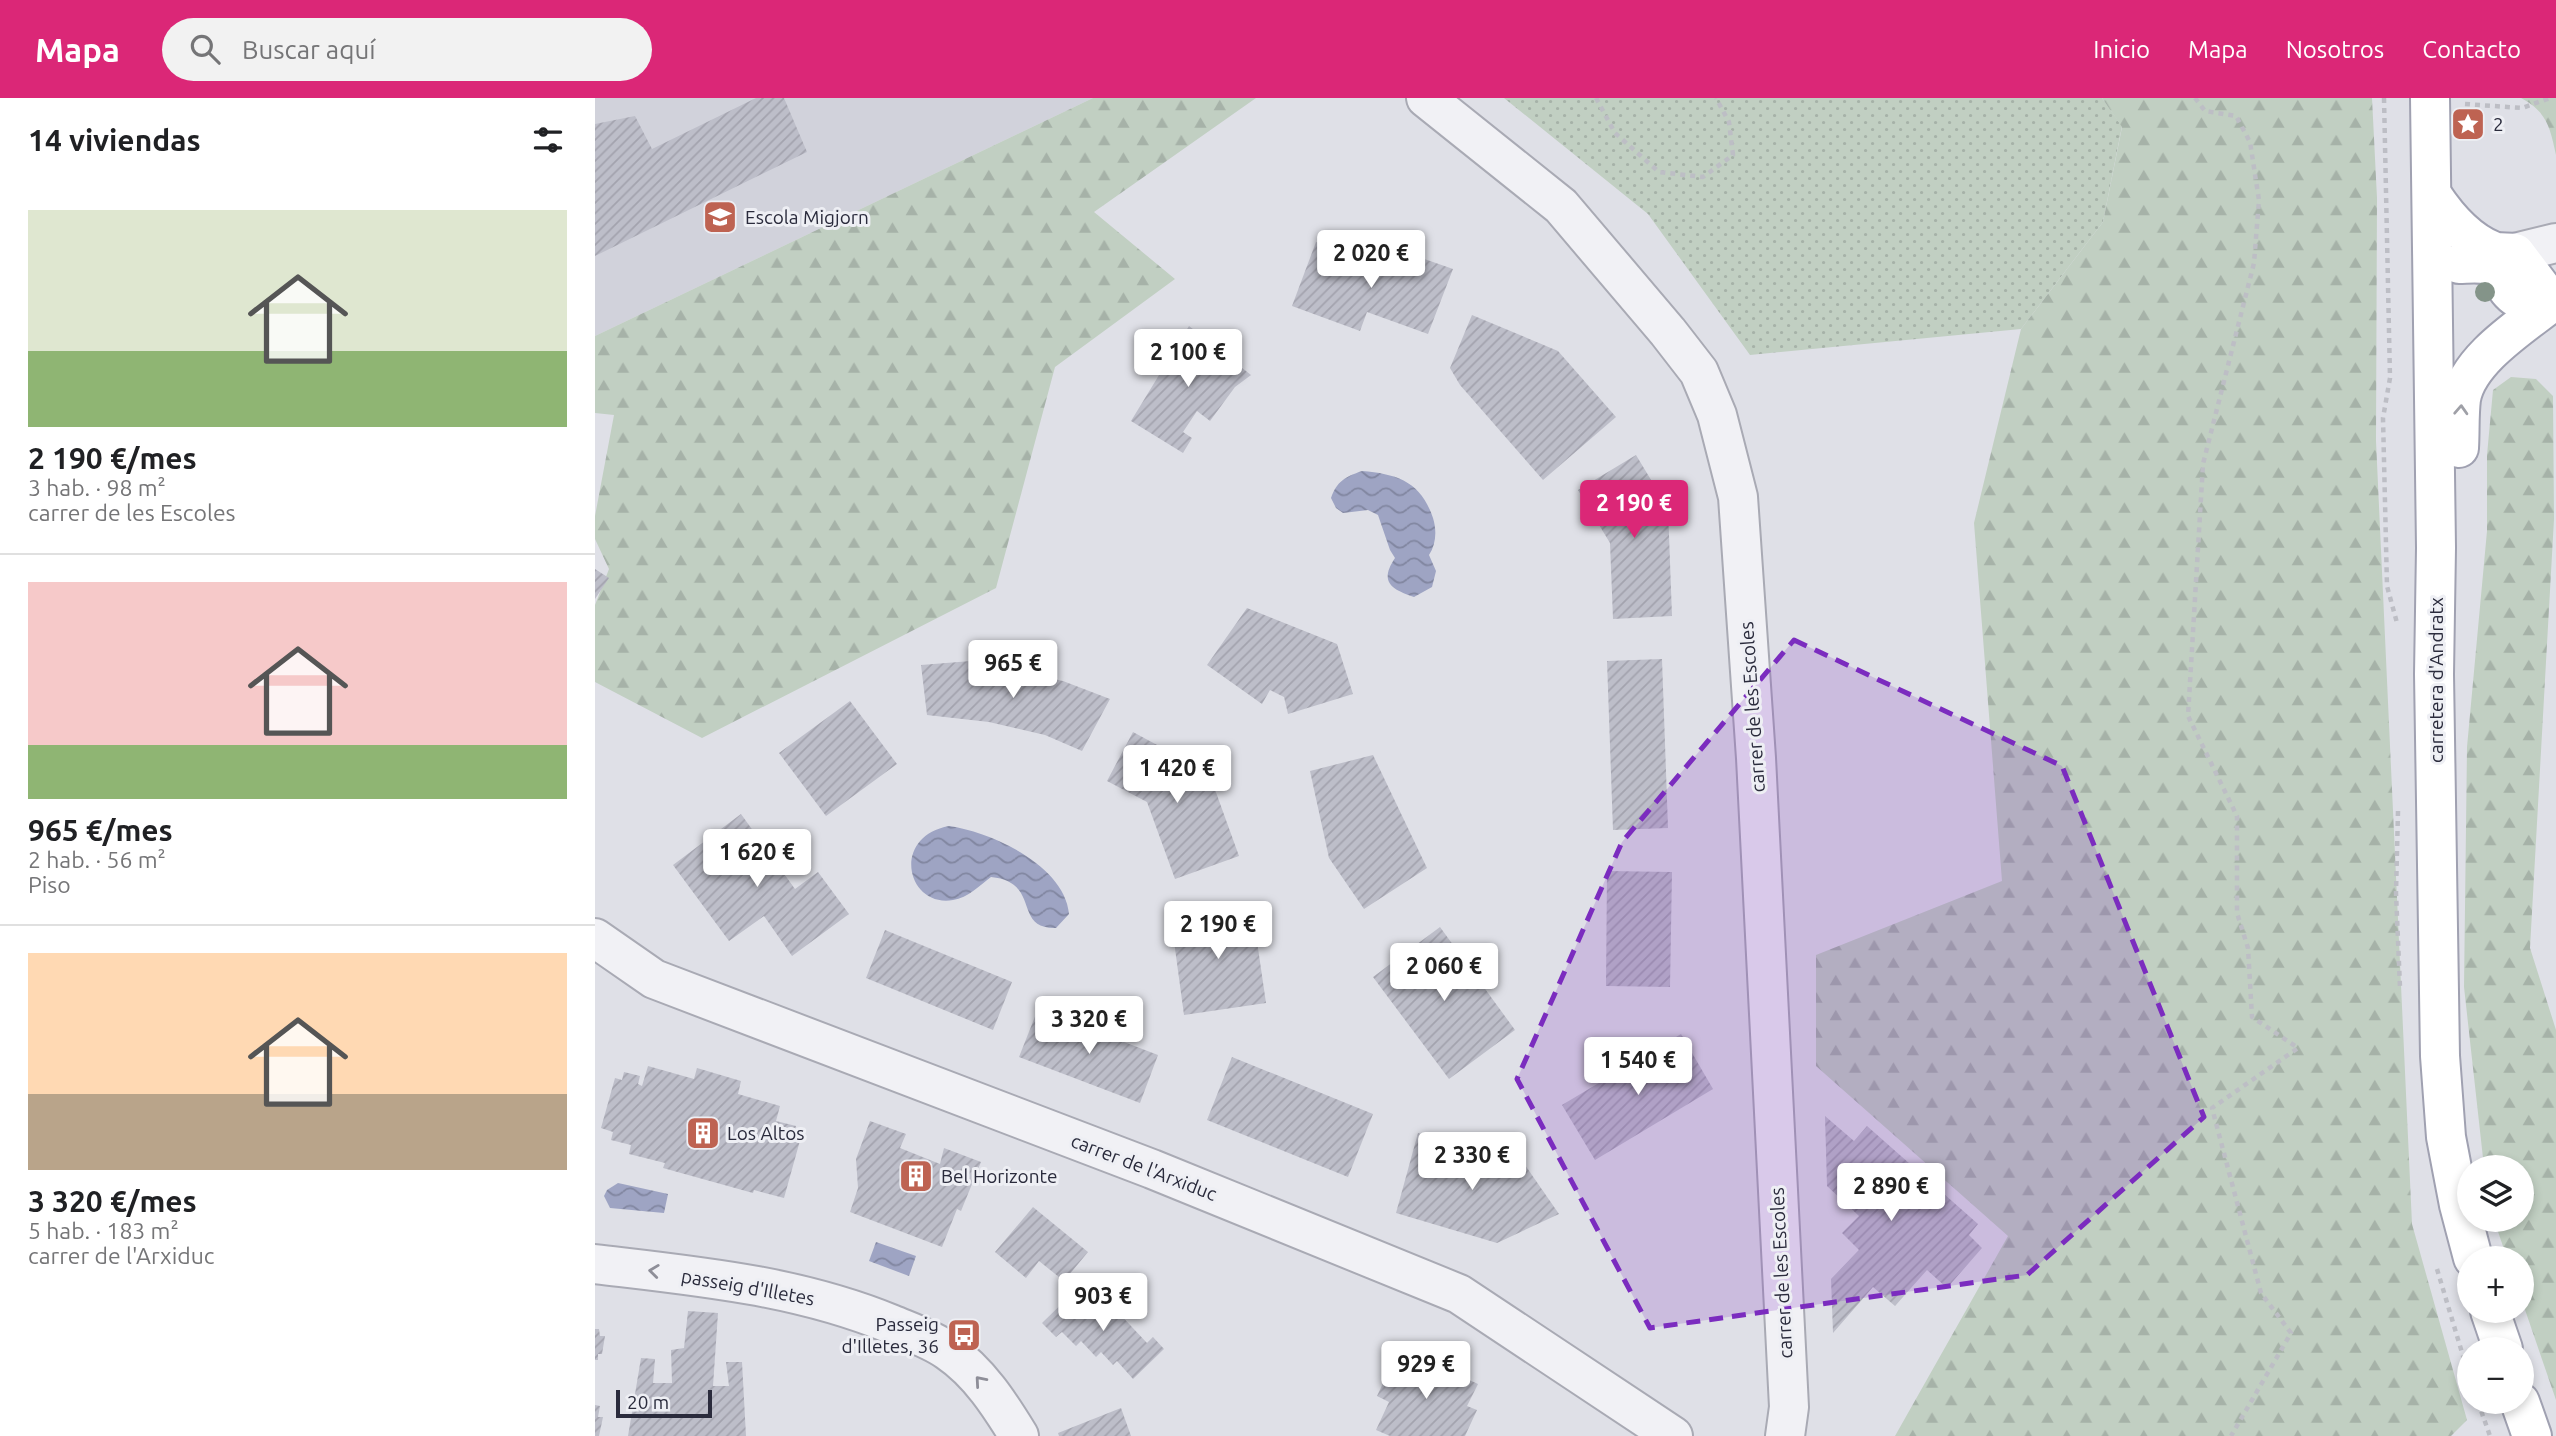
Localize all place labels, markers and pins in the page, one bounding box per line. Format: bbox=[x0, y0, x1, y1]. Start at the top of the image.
place icon: 2 bbox=[2449, 105, 2487, 143]
place label: 2 bbox=[2493, 113, 2504, 135]
school or university icon: Escola Migjorn bbox=[701, 198, 739, 236]
place label: Escola Migjorn bbox=[745, 206, 869, 228]
pin: 2 020 € bbox=[1306, 230, 1436, 290]
pin: 2 100 € bbox=[1123, 330, 1253, 389]
pin: 2 190 € bbox=[1569, 480, 1699, 540]
pin: 965 € bbox=[964, 640, 1062, 700]
pin: 1 420 € bbox=[1112, 746, 1242, 805]
pin: 1 620 € bbox=[692, 830, 822, 889]
pin: 2 190 € bbox=[1153, 902, 1283, 961]
pin: 2 060 € bbox=[1379, 944, 1509, 1003]
pin: 3 320 € bbox=[1024, 996, 1154, 1056]
pin: 1 540 € bbox=[1573, 1038, 1703, 1097]
building icon: Los Altos bbox=[684, 1114, 722, 1152]
place label: Los Altos bbox=[727, 1122, 805, 1144]
pin: 2 330 € bbox=[1407, 1132, 1537, 1192]
building icon: Bel Horizonte bbox=[897, 1157, 935, 1195]
pin: 2 890 € bbox=[1826, 1164, 1956, 1223]
place label: Bel Horizonte bbox=[941, 1165, 1058, 1187]
pin: 903 € bbox=[1054, 1274, 1152, 1333]
place label: Passeig d'Illetes, 36 bbox=[841, 1313, 939, 1357]
bus stop icon: Passeig d'Illetes, 36 bbox=[945, 1316, 983, 1354]
pin: 929 € bbox=[1377, 1342, 1475, 1401]

